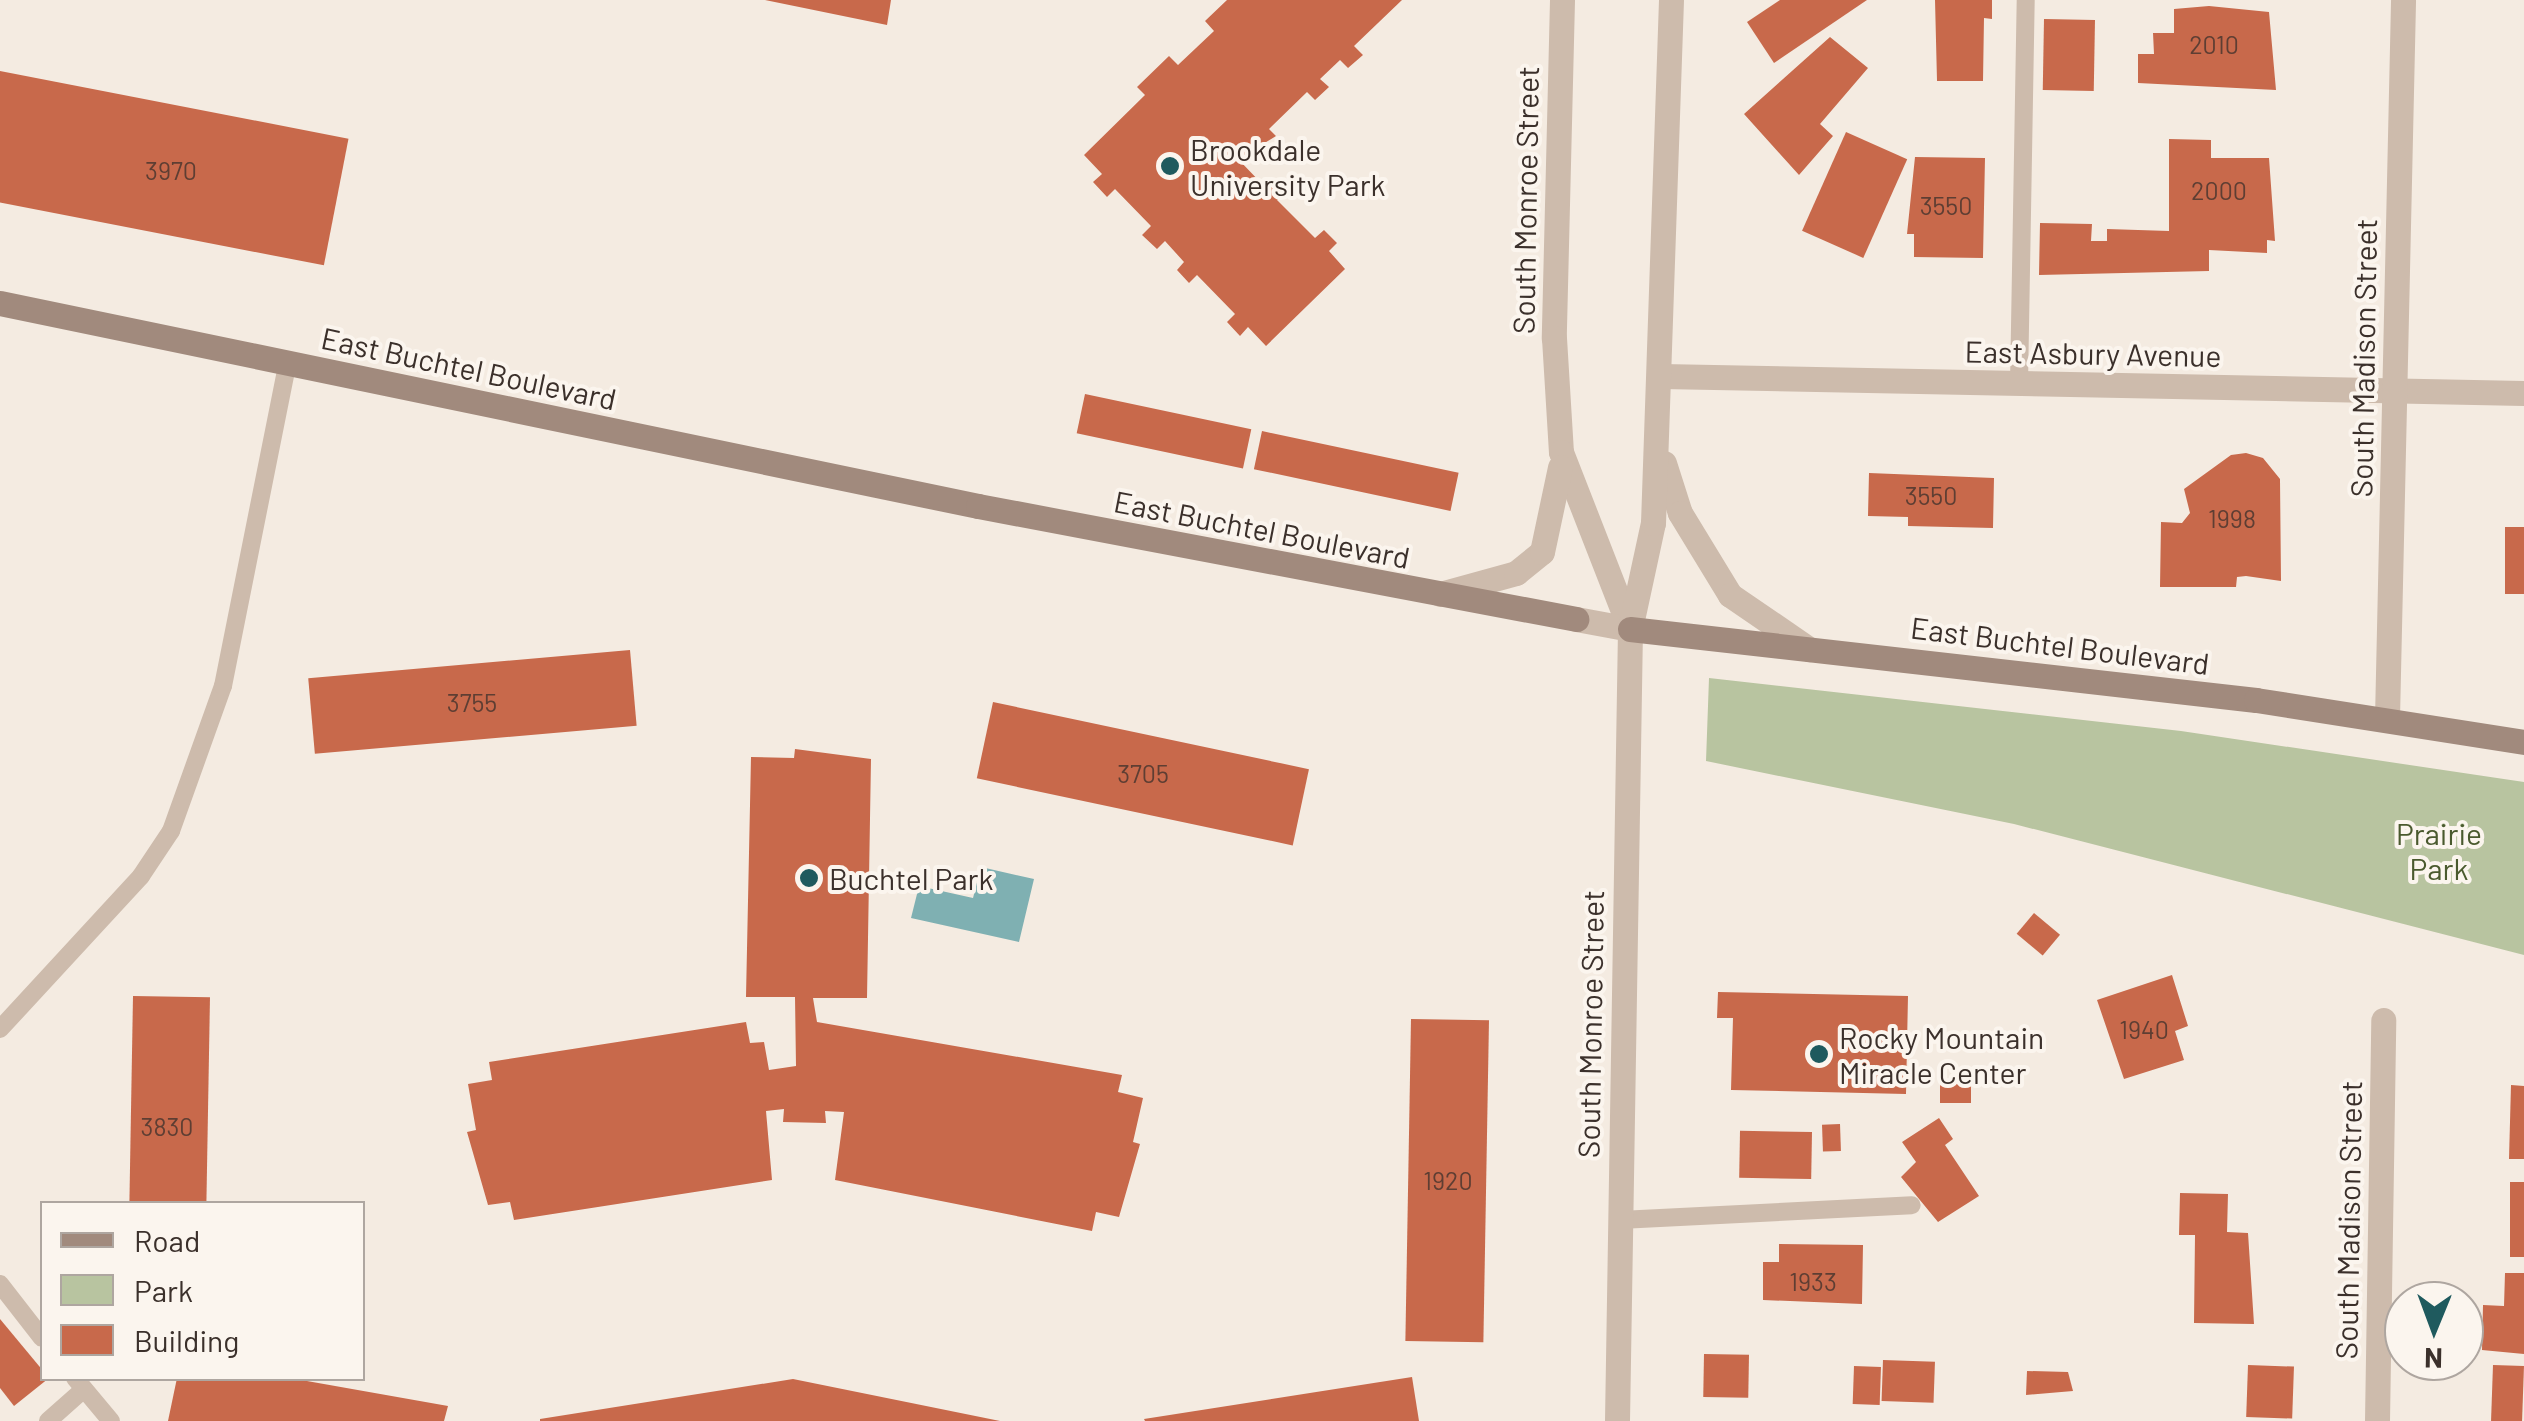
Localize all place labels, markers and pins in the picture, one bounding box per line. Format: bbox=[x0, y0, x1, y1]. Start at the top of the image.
place label: Brookdale University Park bbox=[1190, 131, 1386, 202]
marker: Brookdale University Park bbox=[1159, 155, 1181, 177]
place label: Buchtel Park bbox=[829, 860, 994, 896]
marker: Buchtel Park bbox=[798, 867, 820, 889]
place label: Rocky Mountain Miracle Center bbox=[1839, 1019, 2044, 1090]
marker: Rocky Mountain Miracle Center bbox=[1808, 1043, 1830, 1065]

